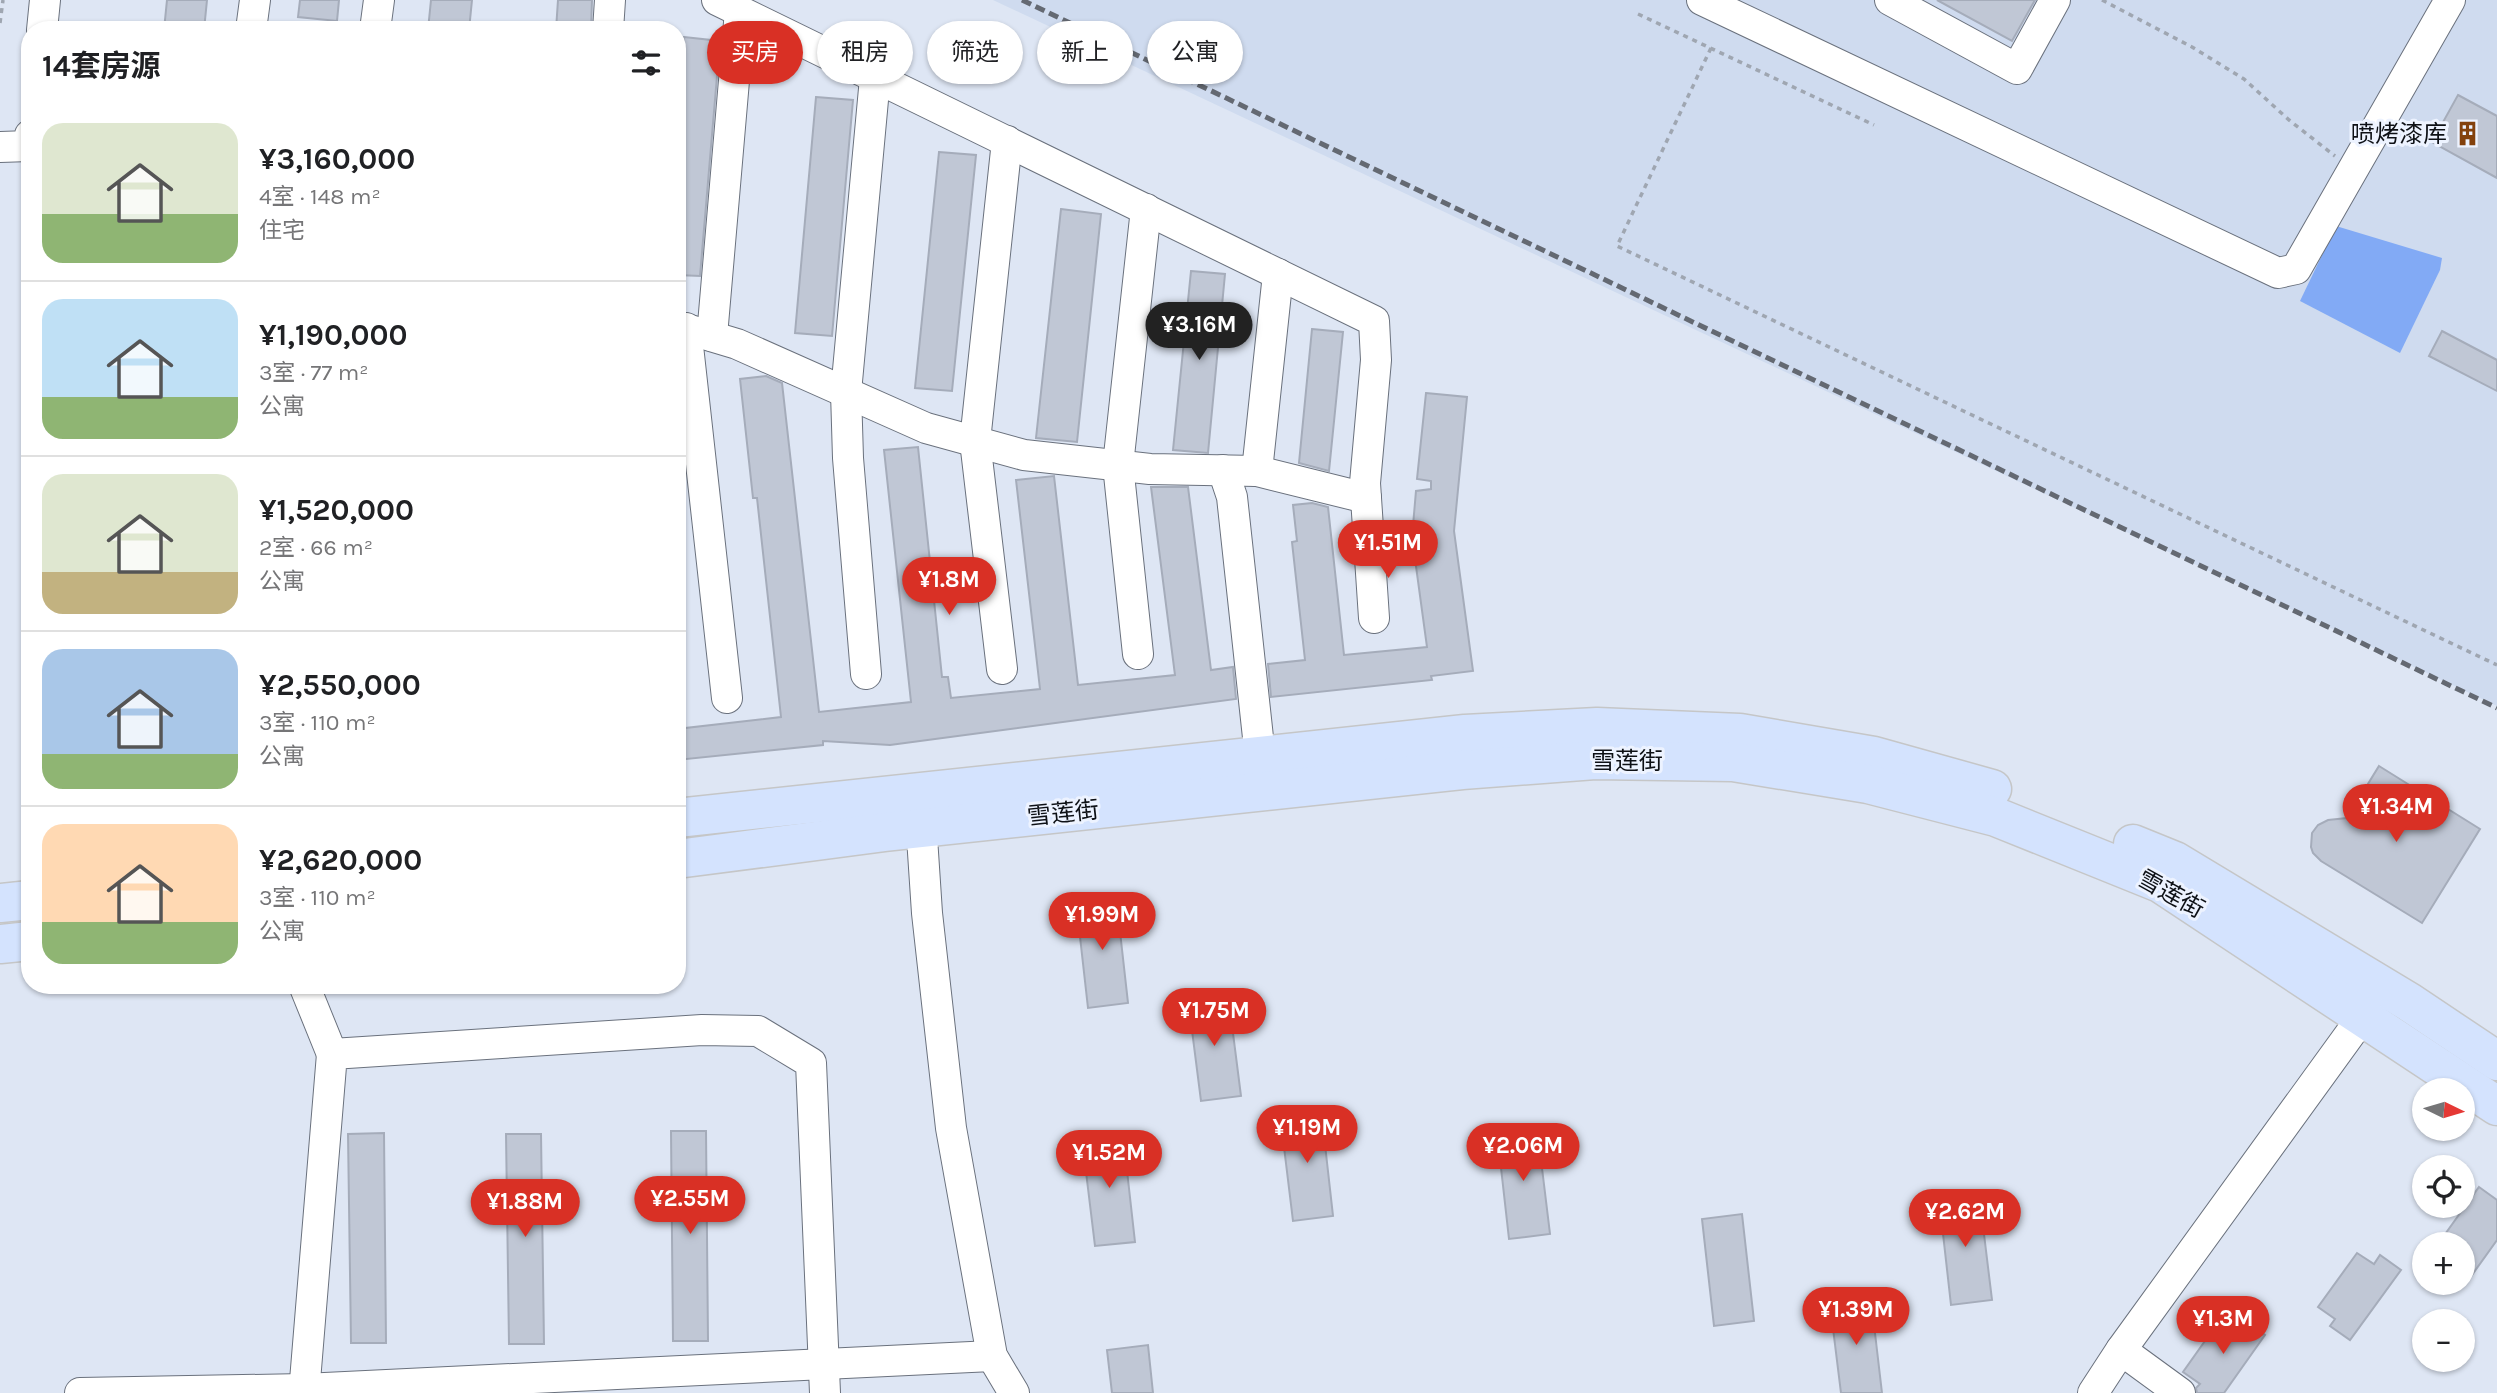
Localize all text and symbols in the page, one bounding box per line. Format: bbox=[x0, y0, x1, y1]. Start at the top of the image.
chip: 买房 bbox=[707, 21, 803, 84]
chip: 租房 bbox=[817, 21, 913, 84]
chip: 筛选 bbox=[927, 21, 1023, 84]
chip: 新上 bbox=[1037, 21, 1133, 84]
chip: 公寓 bbox=[1147, 21, 1243, 84]
icon: filters bbox=[627, 44, 665, 82]
text: 14套房源 bbox=[42, 48, 161, 84]
place label: 喷烤漆库 bbox=[2351, 120, 2447, 148]
building icon: 喷烤漆库 bbox=[2453, 120, 2481, 148]
text: ¥3,160,000 bbox=[259, 141, 415, 177]
icon: home bbox=[98, 151, 182, 235]
text: 4室 · 148 m² bbox=[259, 183, 381, 210]
text: 住宅 bbox=[259, 217, 305, 244]
pin: ¥3.16M bbox=[1142, 302, 1256, 362]
text: ¥3.16M bbox=[1161, 311, 1237, 338]
text: ¥1,190,000 bbox=[259, 317, 407, 353]
icon: home bbox=[98, 327, 182, 411]
text: 3室 · 77 m² bbox=[259, 359, 368, 386]
text: 公寓 bbox=[259, 393, 305, 420]
text: ¥1,520,000 bbox=[259, 492, 414, 528]
icon: home bbox=[98, 502, 182, 586]
pin: ¥1.51M bbox=[1331, 520, 1445, 580]
text: ¥1.51M bbox=[1354, 529, 1422, 556]
text: 2室 · 66 m² bbox=[259, 534, 373, 561]
pin: ¥1.8M bbox=[900, 558, 998, 617]
text: ¥1.8M bbox=[918, 566, 980, 593]
text: 公寓 bbox=[259, 568, 305, 595]
text: ¥2,550,000 bbox=[259, 667, 421, 703]
icon: home bbox=[98, 677, 182, 761]
text: 3室 · 110 m² bbox=[259, 709, 376, 736]
text: 公寓 bbox=[259, 743, 305, 770]
street label: 雪莲街 bbox=[1591, 747, 1663, 775]
pin: ¥1.34M bbox=[2339, 784, 2453, 844]
text: ¥1.34M bbox=[2359, 793, 2433, 820]
street label: 雪莲街 bbox=[1026, 795, 1100, 831]
text: ¥2,620,000 bbox=[259, 842, 422, 878]
icon: home bbox=[98, 852, 182, 936]
street label: 雪莲街 bbox=[2133, 864, 2209, 924]
text: 3室 · 110 m² bbox=[259, 884, 376, 911]
pin: ¥1.99M bbox=[1045, 892, 1159, 952]
text: ¥1.99M bbox=[1065, 901, 1139, 928]
text: 公寓 bbox=[259, 918, 305, 945]
pin: ¥1.75M bbox=[1157, 988, 1271, 1048]
text: ¥1.75M bbox=[1178, 997, 1250, 1024]
north arrow bbox=[2412, 1078, 2474, 1141]
map controls bbox=[2412, 1078, 2475, 1372]
pin: ¥1.19M bbox=[1250, 1106, 1364, 1165]
text: ¥1.19M bbox=[1273, 1114, 1341, 1141]
pin: ¥2.06M bbox=[1466, 1124, 1580, 1183]
pin: ¥1.52M bbox=[1052, 1130, 1166, 1190]
text: ¥2.06M bbox=[1483, 1132, 1563, 1159]
text: ¥1.52M bbox=[1072, 1139, 1146, 1166]
button: locate bbox=[2412, 1155, 2475, 1218]
pin: ¥2.55M bbox=[633, 1176, 747, 1236]
pin: ¥1.88M bbox=[468, 1180, 582, 1239]
text: ¥2.55M bbox=[650, 1185, 730, 1212]
text: ¥1.88M bbox=[487, 1188, 563, 1215]
pin: ¥2.62M bbox=[1908, 1190, 2022, 1249]
text: ¥2.62M bbox=[1925, 1198, 2005, 1225]
button: + bbox=[2412, 1232, 2475, 1295]
pin: ¥1.39M bbox=[1799, 1288, 1913, 1347]
text: ¥1.39M bbox=[1818, 1296, 1894, 1323]
pin: ¥1.3M bbox=[2174, 1296, 2272, 1356]
text: ¥1.3M bbox=[2192, 1305, 2254, 1332]
button: − bbox=[2412, 1309, 2475, 1372]

